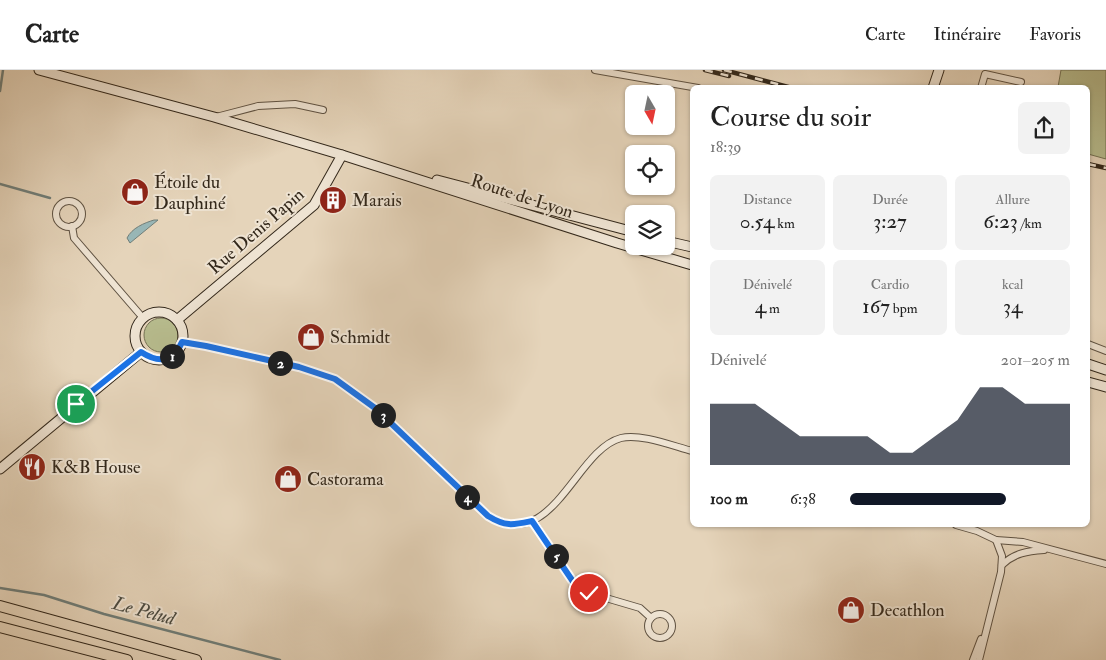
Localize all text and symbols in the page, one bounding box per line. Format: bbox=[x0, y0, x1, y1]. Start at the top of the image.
text: Carte bbox=[25, 19, 79, 50]
text: Carte bbox=[865, 23, 906, 46]
text: Itinéraire bbox=[934, 23, 1001, 46]
text: Favoris bbox=[1029, 23, 1081, 46]
north arrow bbox=[625, 85, 675, 135]
map controls bbox=[625, 85, 675, 255]
text: Course du soir bbox=[710, 100, 871, 135]
button: share bbox=[1018, 102, 1070, 154]
text: 18:39 bbox=[710, 137, 742, 157]
button: locate bbox=[625, 145, 675, 195]
street label: Route de Lyon bbox=[468, 169, 576, 224]
place label: Étoile du Dauphiné bbox=[154, 171, 226, 215]
shop icon: Étoile du Dauphiné bbox=[120, 177, 150, 207]
street label: Rue Denis Papin bbox=[203, 183, 309, 279]
building icon: Marais bbox=[318, 185, 348, 215]
place label: Marais bbox=[352, 189, 402, 212]
text: Distance bbox=[743, 191, 792, 208]
text: Durée bbox=[872, 191, 908, 208]
text: Allure bbox=[996, 191, 1030, 208]
button: layers bbox=[625, 205, 675, 255]
text: 0.54 bbox=[740, 208, 774, 235]
text: 3:27 bbox=[873, 208, 907, 235]
text: 6:23 bbox=[983, 208, 1018, 235]
text: km bbox=[774, 215, 795, 232]
text: /km bbox=[1018, 215, 1042, 232]
text: Dénivelé bbox=[743, 276, 792, 293]
text: Cardio bbox=[871, 276, 909, 293]
text: kcal bbox=[1002, 276, 1023, 293]
text: 4 bbox=[755, 293, 766, 320]
text: 167 bbox=[862, 293, 890, 320]
text: 34 bbox=[1003, 293, 1022, 320]
text: m bbox=[766, 300, 780, 317]
text: bpm bbox=[890, 300, 918, 317]
shop icon: Schmidt bbox=[296, 322, 326, 352]
place label: Schmidt bbox=[330, 326, 390, 349]
pin: 1 bbox=[160, 344, 184, 368]
text: 1 bbox=[170, 348, 175, 365]
pin: 2 bbox=[268, 350, 292, 376]
text: Dénivelé bbox=[710, 350, 766, 370]
text: 201–205 m bbox=[1001, 350, 1070, 370]
text: 2 bbox=[277, 355, 284, 372]
pin bbox=[55, 383, 97, 425]
icon: arrive bbox=[62, 390, 90, 418]
pin: 3 bbox=[370, 402, 396, 428]
text: 3 bbox=[381, 407, 386, 424]
restaurant icon: K&B House bbox=[17, 452, 47, 482]
place label: K&B House bbox=[51, 456, 141, 479]
shop icon: Castorama bbox=[273, 464, 303, 494]
place label: Castorama bbox=[307, 468, 384, 491]
pin: 4 bbox=[454, 484, 480, 510]
text: 4 bbox=[464, 489, 471, 506]
text: 100 m bbox=[710, 489, 748, 509]
text: 6:38 bbox=[790, 489, 816, 509]
pin: 5 bbox=[544, 544, 568, 568]
text: 5 bbox=[553, 548, 560, 565]
pin bbox=[568, 572, 610, 614]
icon: check bbox=[575, 579, 603, 607]
water label: Le Pelud bbox=[109, 591, 179, 631]
shop icon: Decathlon bbox=[836, 595, 866, 625]
place label: Decathlon bbox=[870, 599, 945, 622]

